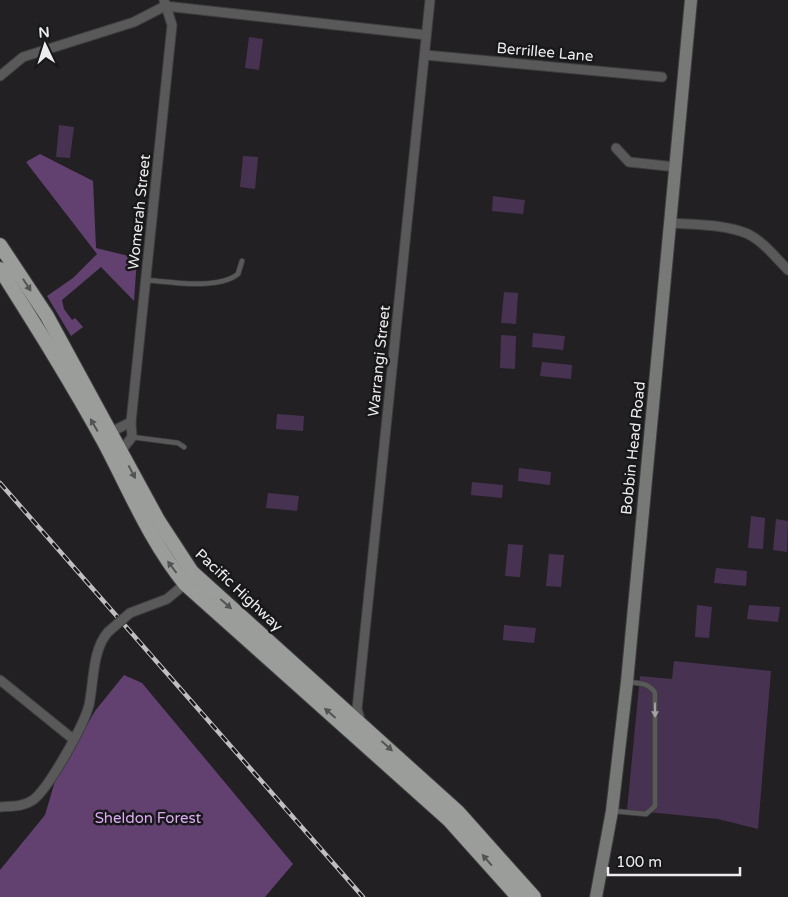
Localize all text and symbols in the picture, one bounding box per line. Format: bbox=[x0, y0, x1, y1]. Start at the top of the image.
north arrow bbox=[20, 20, 70, 70]
text: N bbox=[38, 24, 50, 41]
street label: Berrillee Lane bbox=[496, 39, 594, 65]
street label: Womerah Street bbox=[124, 153, 154, 271]
one-way arrow bbox=[22, 279, 32, 292]
street label: Warrangi Street bbox=[364, 304, 394, 418]
street label: Bobbin Head Road bbox=[617, 380, 649, 516]
one-way arrow bbox=[90, 418, 99, 432]
one-way arrow bbox=[128, 466, 137, 479]
street label: Pacific Highway bbox=[192, 545, 286, 635]
one-way arrow bbox=[167, 561, 178, 574]
one-way arrow bbox=[219, 598, 232, 609]
one-way arrow bbox=[651, 702, 659, 718]
one-way arrow bbox=[325, 707, 337, 719]
one-way arrow bbox=[380, 740, 392, 752]
park label: Sheldon Forest bbox=[95, 809, 202, 827]
scale bar bbox=[608, 844, 740, 876]
text: 100 m bbox=[616, 853, 662, 871]
one-way arrow bbox=[481, 854, 493, 866]

